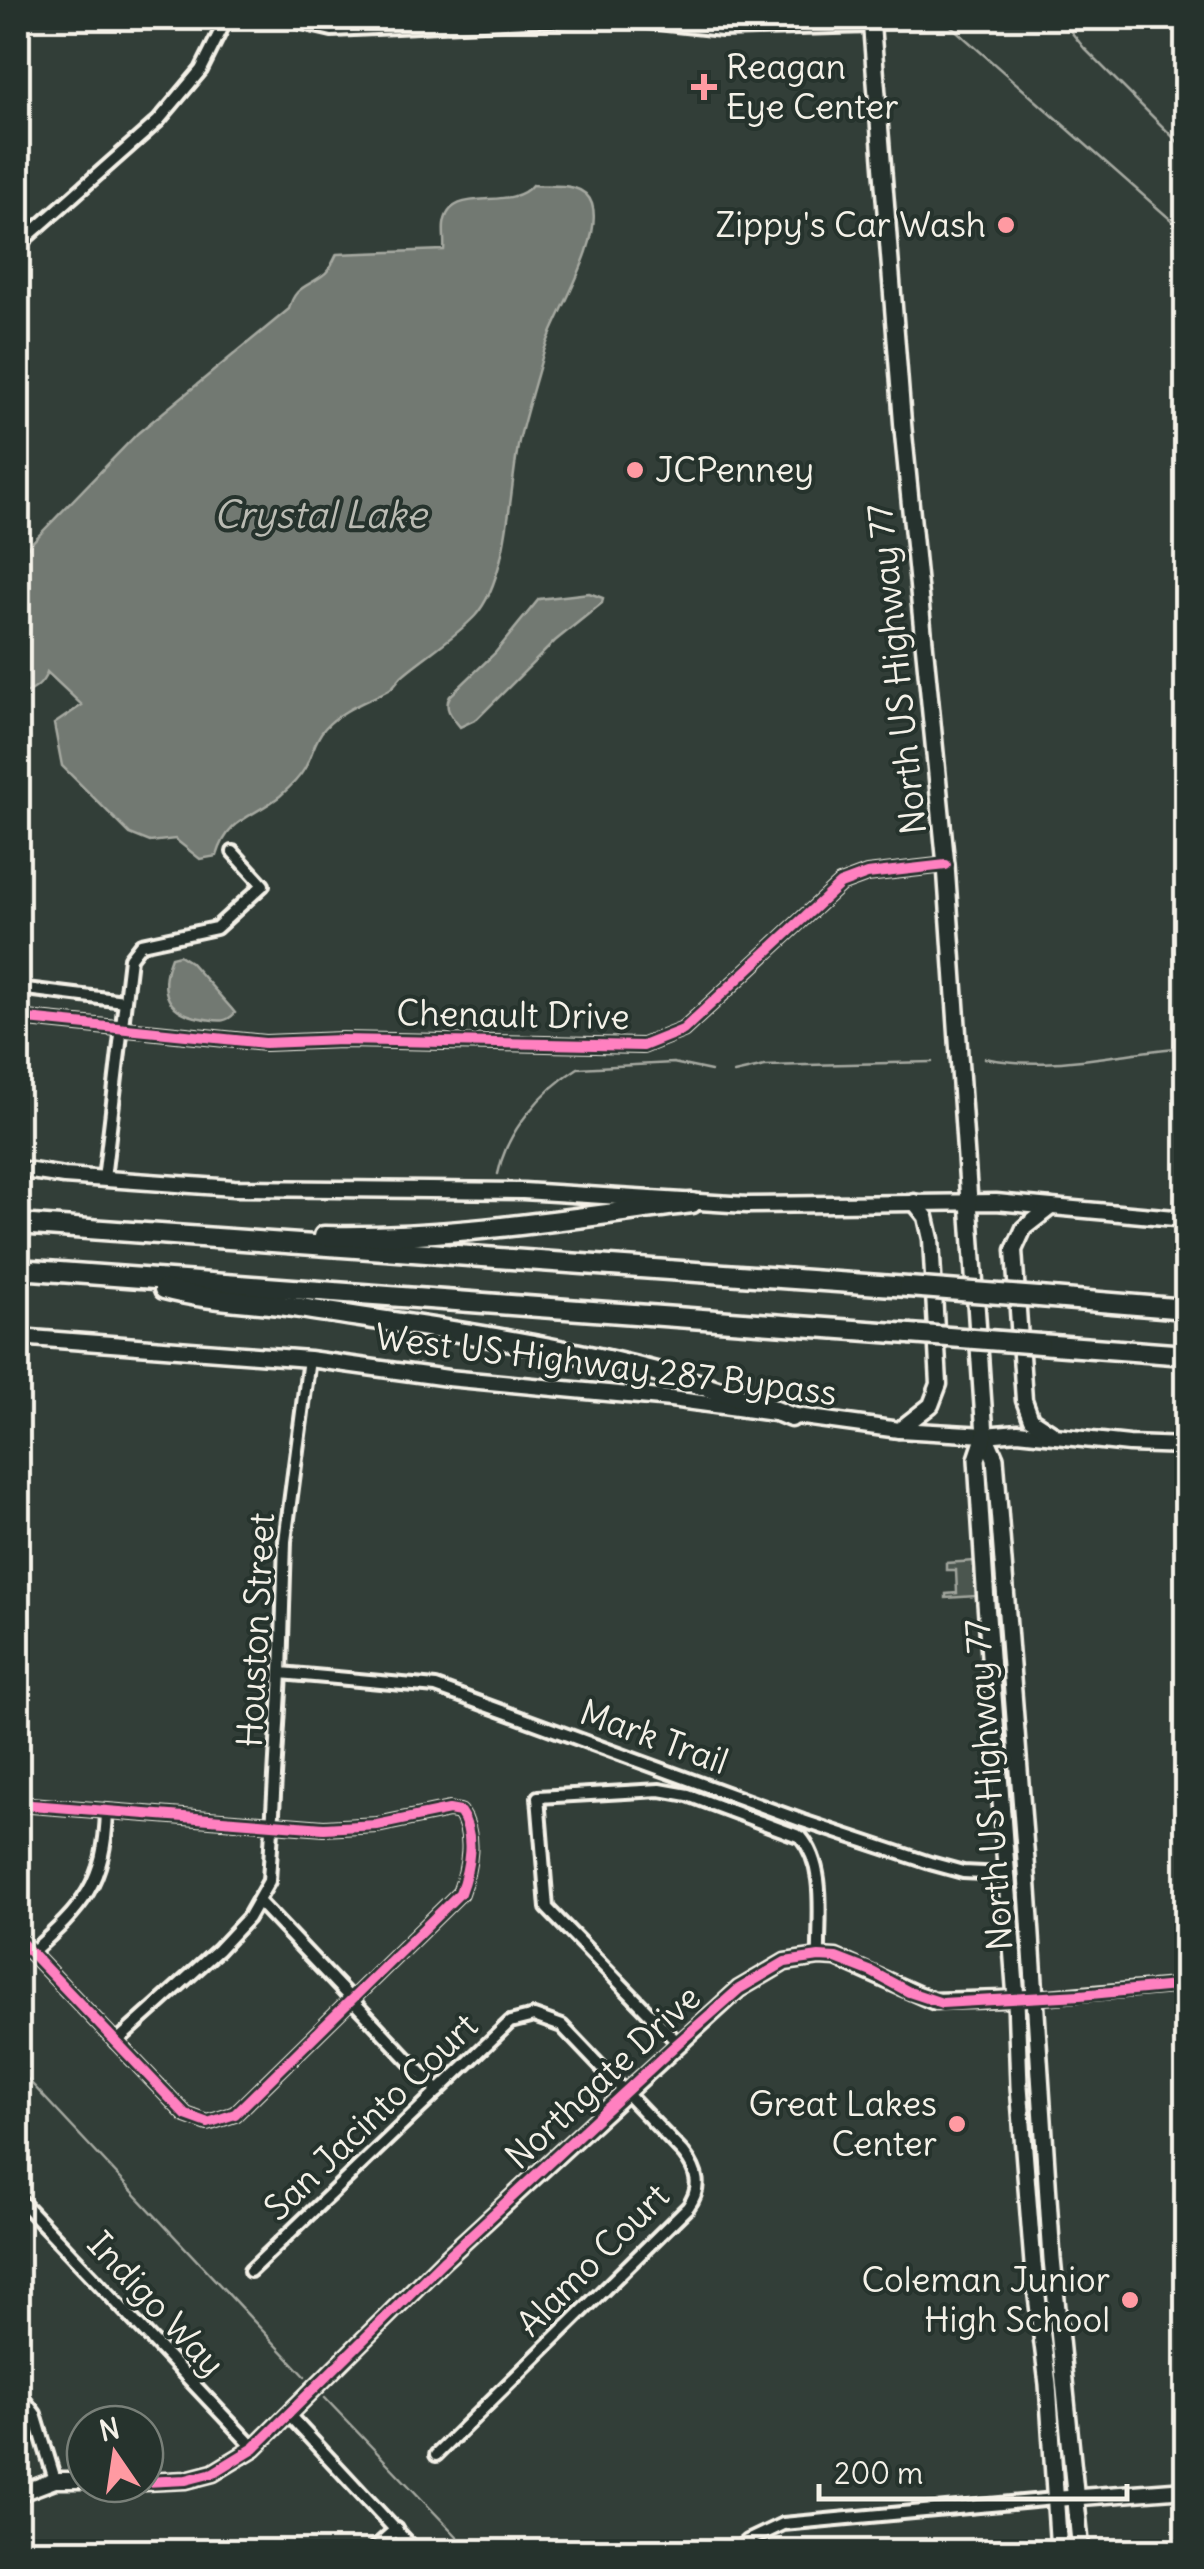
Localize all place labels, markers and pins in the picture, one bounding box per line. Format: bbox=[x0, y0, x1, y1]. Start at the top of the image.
place label: Reagan Eye Center bbox=[726, 44, 899, 128]
marker: Reagan Eye Center bbox=[691, 74, 717, 100]
place label: Zippy's Car Wash bbox=[715, 202, 986, 246]
marker: Zippy's Car Wash bbox=[995, 214, 1017, 236]
place label: JCPenney bbox=[655, 447, 814, 491]
marker: JCPenney bbox=[624, 459, 646, 481]
place label: Great Lakes Center bbox=[748, 2081, 937, 2165]
marker: Great Lakes Center bbox=[946, 2113, 968, 2135]
place label: Coleman Junior High School bbox=[861, 2257, 1110, 2341]
marker: Coleman Junior High School bbox=[1119, 2289, 1141, 2311]

